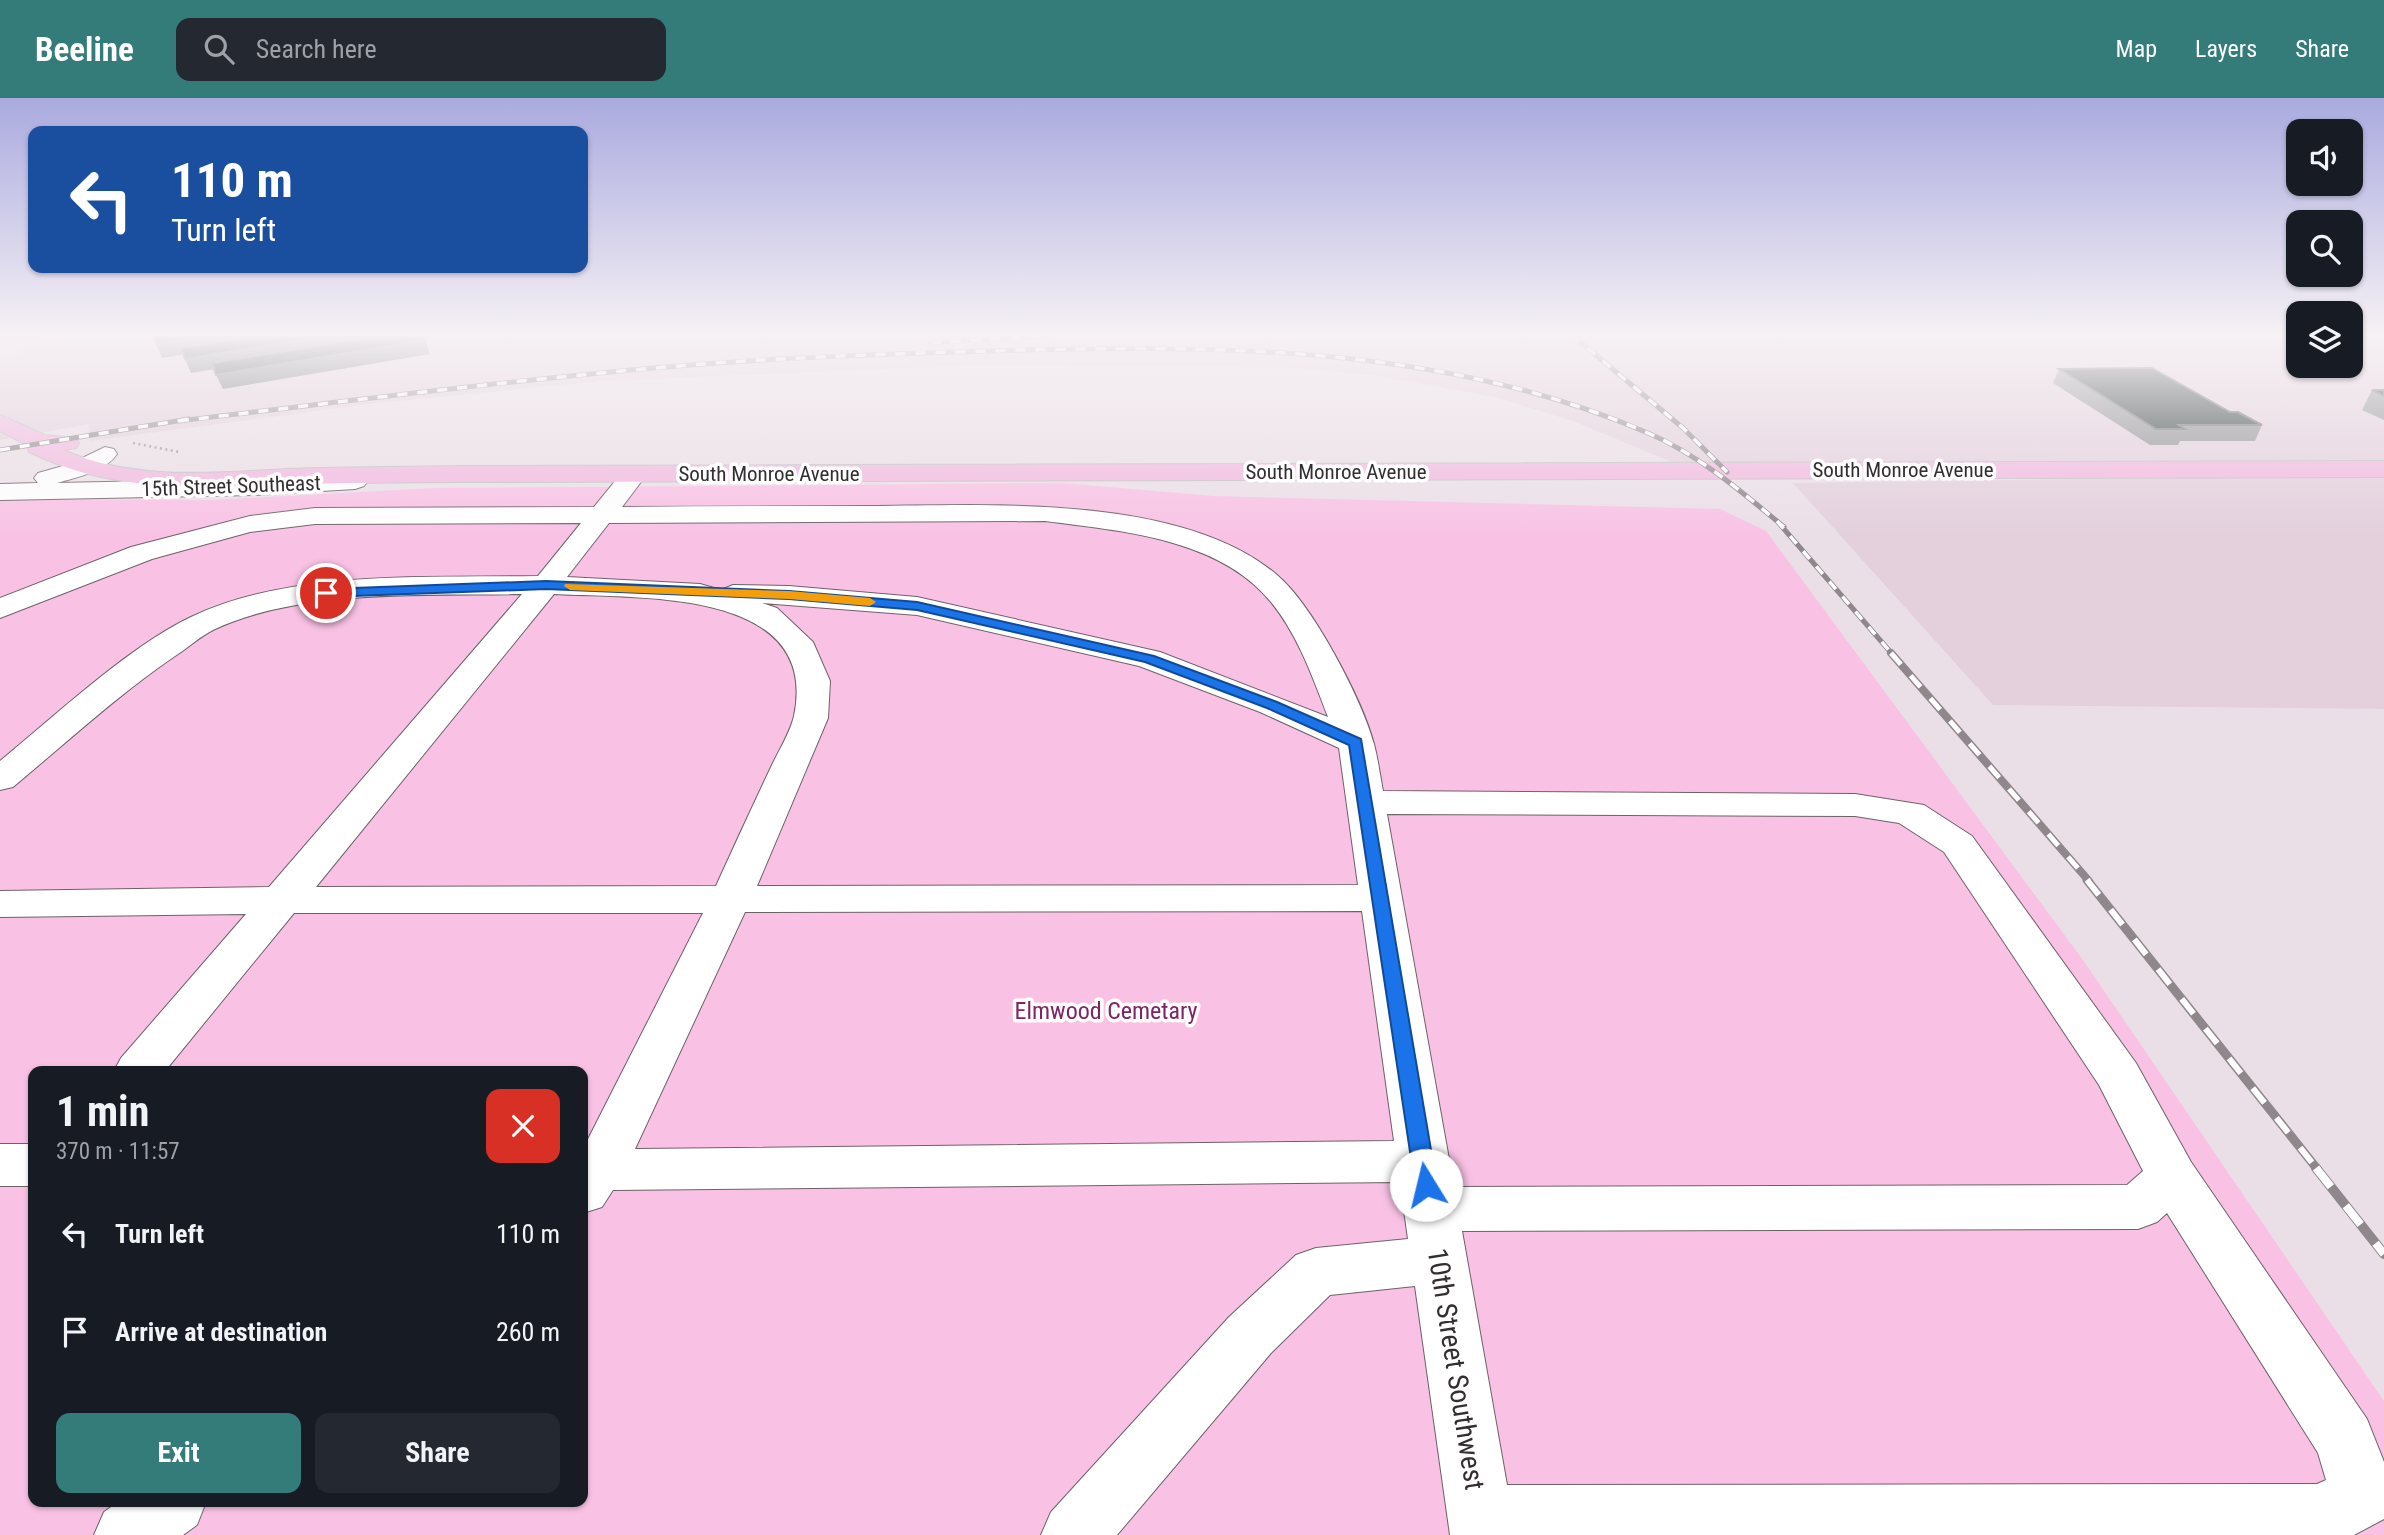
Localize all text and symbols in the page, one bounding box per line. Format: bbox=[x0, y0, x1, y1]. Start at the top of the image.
search box bbox=[176, 18, 666, 81]
text: Beeline bbox=[35, 30, 134, 69]
icon: search bbox=[200, 30, 238, 68]
text: Search here bbox=[256, 34, 377, 64]
text: Map bbox=[2116, 35, 2157, 63]
text: Layers bbox=[2195, 35, 2257, 63]
text: Share bbox=[2295, 35, 2349, 63]
map controls bbox=[2286, 119, 2363, 378]
button: sound bbox=[2286, 119, 2363, 196]
text: 110 m bbox=[171, 152, 293, 209]
icon: left bbox=[56, 154, 147, 245]
button: search bbox=[2286, 210, 2363, 287]
text: Turn left bbox=[171, 211, 276, 249]
button: layers bbox=[2286, 301, 2363, 378]
street label: South Monroe Avenue bbox=[1812, 458, 1994, 482]
street label: South Monroe Avenue bbox=[1245, 460, 1427, 484]
street label: South Monroe Avenue bbox=[678, 462, 860, 486]
street label: 15th Street Southeast bbox=[141, 471, 321, 501]
pin bbox=[296, 563, 356, 623]
icon: arrive bbox=[307, 574, 345, 612]
park label: Elmwood Cemetary bbox=[1015, 997, 1197, 1025]
text: 1 min bbox=[56, 1087, 149, 1136]
button: close bbox=[486, 1089, 560, 1163]
text: 370 m · 11:57 bbox=[56, 1138, 180, 1165]
position arrow bbox=[1389, 1148, 1463, 1222]
icon: left bbox=[56, 1215, 94, 1253]
text: Turn left bbox=[115, 1219, 204, 1249]
text: 110 m bbox=[496, 1219, 560, 1249]
street label: 10th Street Southwest bbox=[1421, 1246, 1491, 1492]
icon: arrive bbox=[56, 1313, 94, 1351]
text: Arrive at destination bbox=[115, 1317, 327, 1347]
text: 260 m bbox=[496, 1317, 560, 1347]
button: Exit bbox=[56, 1413, 301, 1493]
button: Share bbox=[315, 1413, 560, 1493]

